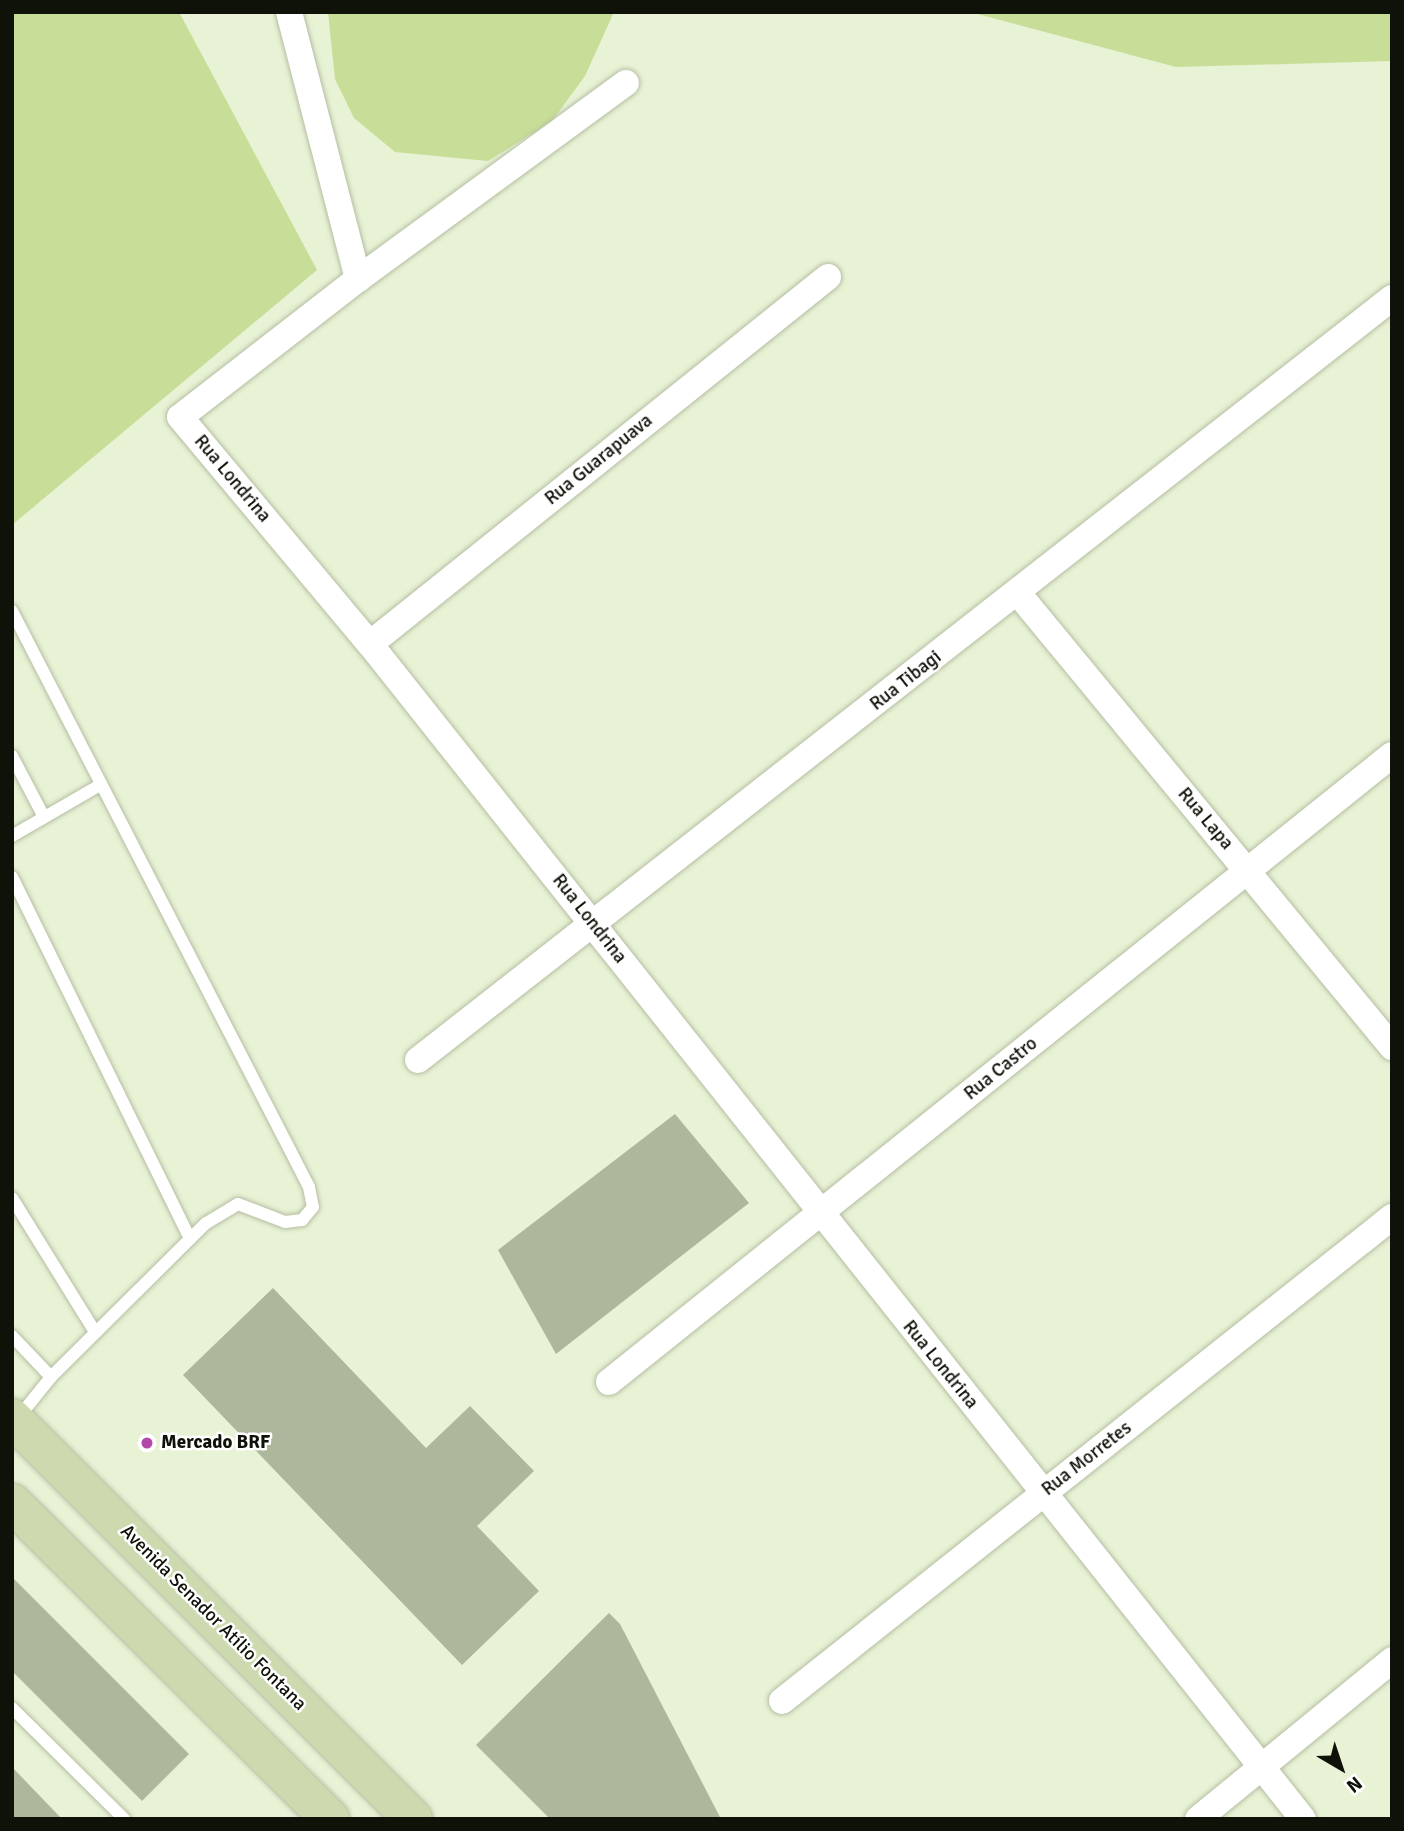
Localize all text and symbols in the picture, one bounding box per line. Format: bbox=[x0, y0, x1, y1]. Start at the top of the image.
street label: Rua Guarapuava bbox=[541, 410, 657, 510]
street label: Rua Londrina bbox=[189, 431, 275, 527]
street label: Rua Tibagi bbox=[866, 646, 946, 716]
street label: Rua Lapa bbox=[1172, 783, 1238, 855]
street label: Rua Londrina bbox=[547, 870, 631, 968]
street label: Rua Castro bbox=[960, 1033, 1042, 1105]
street label: Rua Londrina bbox=[897, 1316, 983, 1414]
street label: Rua Morretes bbox=[1037, 1417, 1137, 1501]
place label: Mercado BRF bbox=[161, 1432, 270, 1454]
marker: Mercado BRF bbox=[139, 1435, 155, 1451]
street label: Avenida Senador Atílio Fontana bbox=[115, 1520, 311, 1716]
north arrow bbox=[1306, 1733, 1376, 1803]
text: N bbox=[1342, 1771, 1367, 1798]

